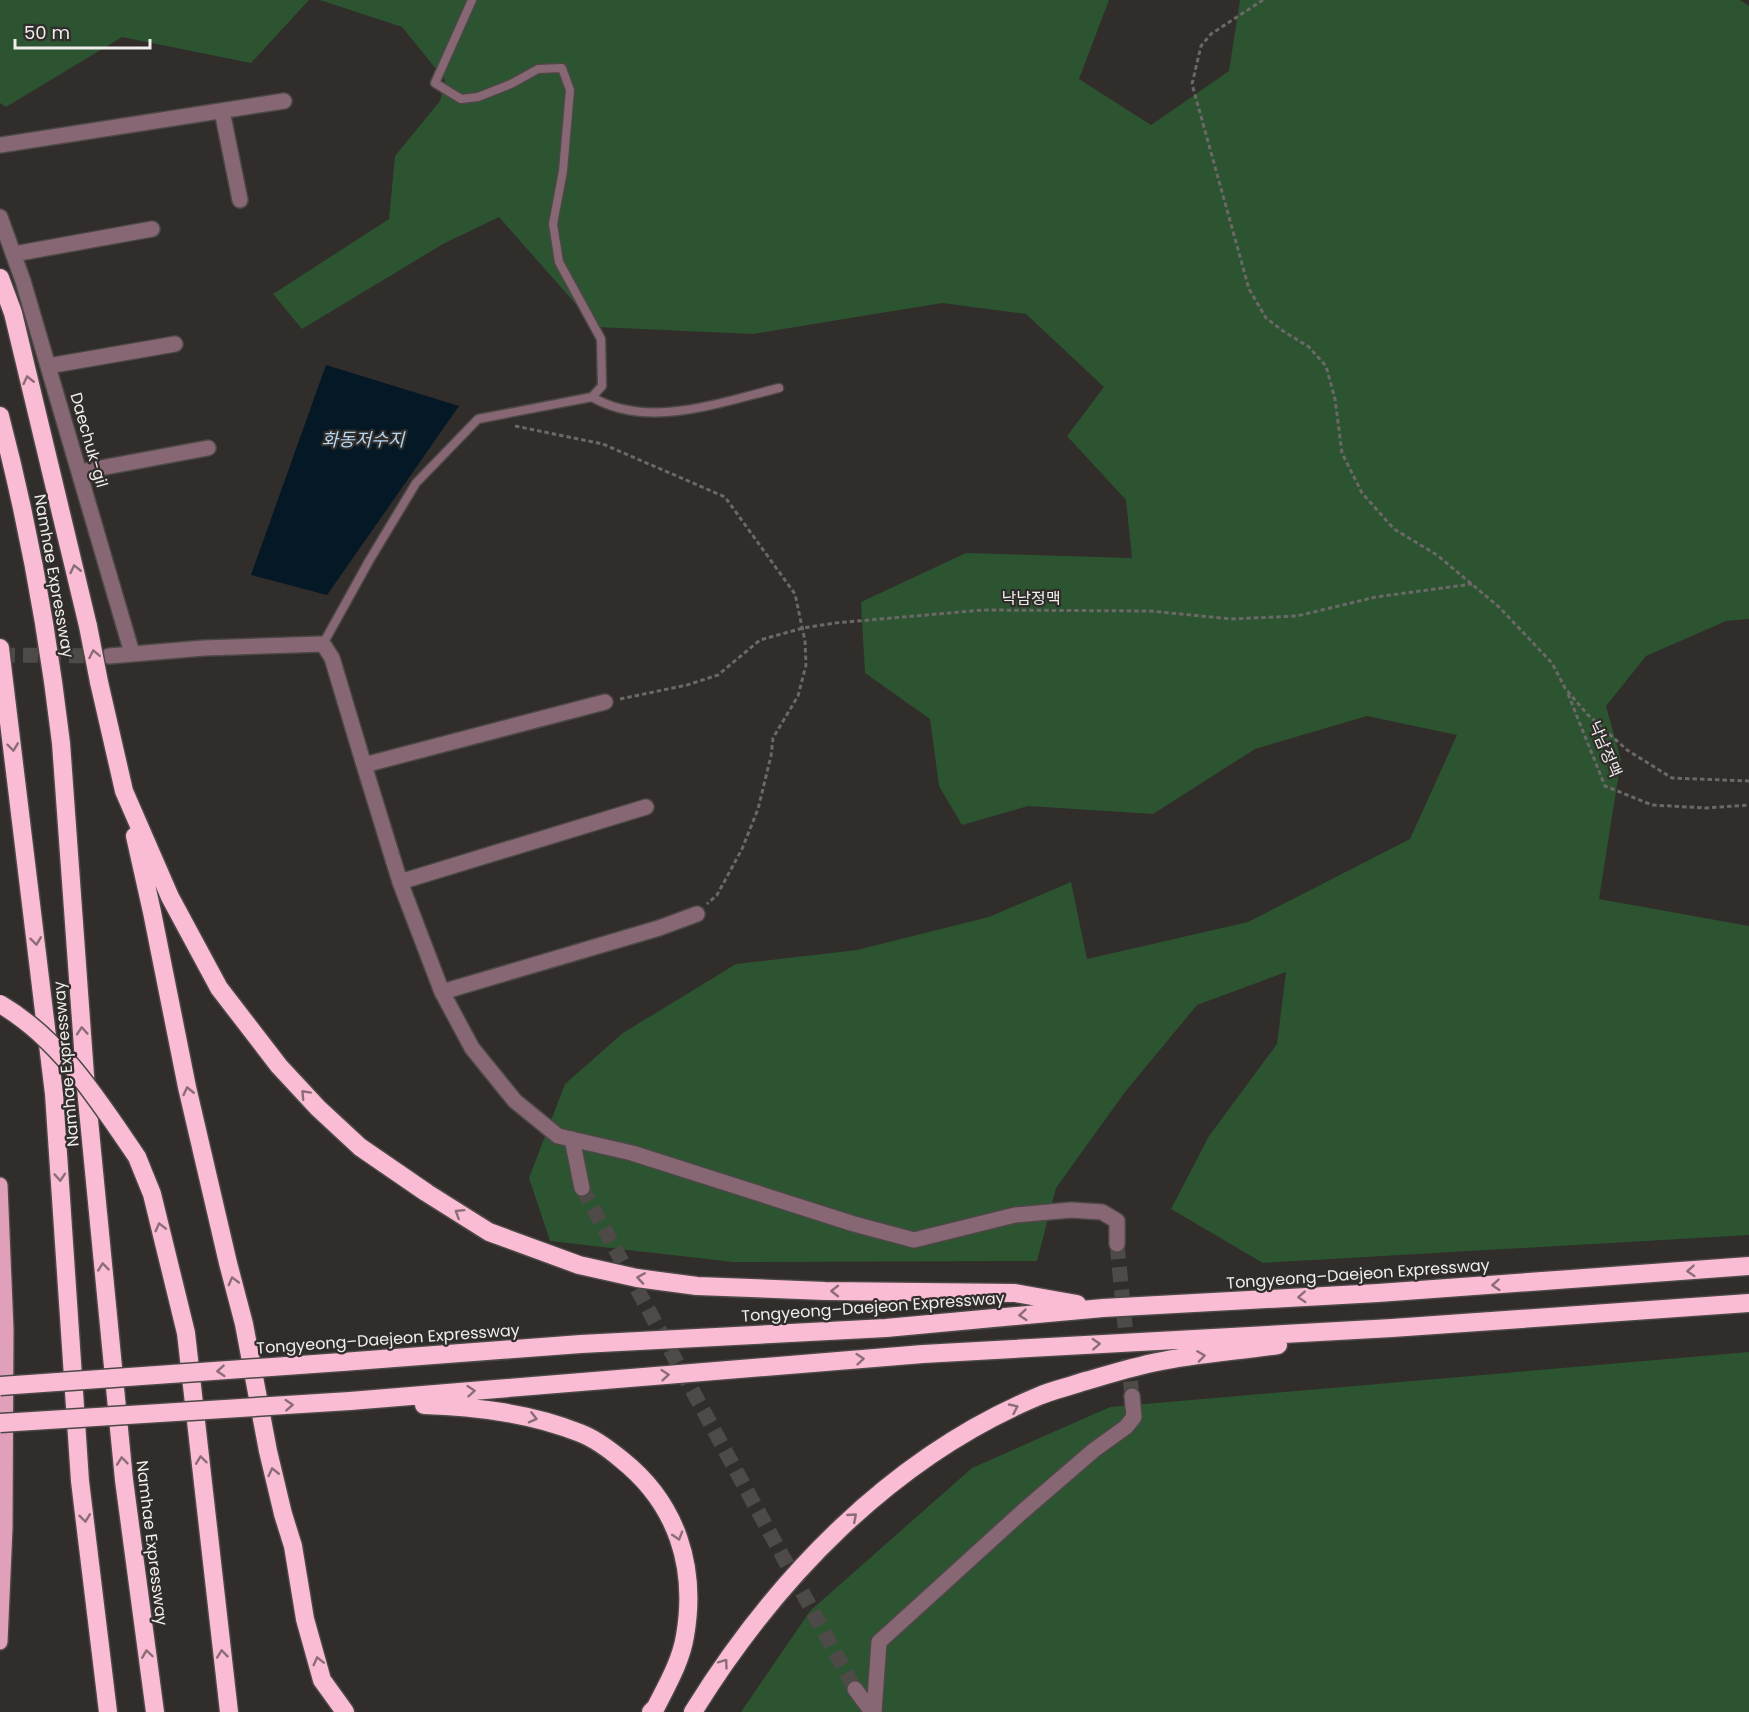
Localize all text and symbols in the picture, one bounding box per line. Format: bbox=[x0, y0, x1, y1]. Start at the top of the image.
scale bar bbox=[15, 12, 150, 50]
text: 50 m bbox=[24, 20, 70, 45]
one-way arrow bbox=[22, 375, 35, 385]
street label: Daechuk-gil bbox=[64, 390, 114, 490]
water label: 화동저수지 bbox=[322, 427, 406, 452]
street label: Namhae Expressway bbox=[28, 492, 80, 660]
one-way arrow bbox=[69, 564, 82, 574]
street label: 낙남정맥 bbox=[1002, 587, 1060, 610]
one-way arrow bbox=[88, 649, 101, 659]
street label: 낙남정맥 bbox=[1583, 717, 1627, 781]
one-way arrow bbox=[6, 743, 19, 752]
one-way arrow bbox=[29, 937, 42, 946]
street label: Namhae Expressway bbox=[47, 980, 85, 1148]
one-way arrow bbox=[76, 1026, 89, 1035]
one-way arrow bbox=[182, 1087, 195, 1097]
one-way arrow bbox=[302, 1091, 313, 1102]
one-way arrow bbox=[53, 1172, 66, 1181]
one-way arrow bbox=[455, 1209, 465, 1221]
one-way arrow bbox=[155, 1222, 168, 1232]
street label: Tongyeong–Daejeon Expressway bbox=[1226, 1253, 1490, 1295]
one-way arrow bbox=[97, 1262, 110, 1271]
one-way arrow bbox=[1686, 1264, 1695, 1277]
one-way arrow bbox=[636, 1273, 646, 1285]
one-way arrow bbox=[227, 1276, 240, 1286]
one-way arrow bbox=[1492, 1278, 1501, 1291]
one-way arrow bbox=[831, 1285, 840, 1297]
street label: Tongyeong–Daejeon Expressway bbox=[741, 1286, 1005, 1328]
one-way arrow bbox=[1297, 1291, 1306, 1304]
one-way arrow bbox=[1019, 1308, 1028, 1321]
street label: Tongyeong–Daejeon Expressway bbox=[256, 1318, 520, 1360]
one-way arrow bbox=[1092, 1338, 1101, 1351]
one-way arrow bbox=[1196, 1350, 1205, 1362]
one-way arrow bbox=[855, 1353, 864, 1366]
one-way arrow bbox=[216, 1364, 225, 1377]
one-way arrow bbox=[661, 1369, 670, 1382]
one-way arrow bbox=[467, 1385, 476, 1398]
one-way arrow bbox=[284, 1399, 293, 1412]
one-way arrow bbox=[1007, 1403, 1018, 1415]
one-way arrow bbox=[528, 1410, 538, 1423]
one-way arrow bbox=[196, 1455, 208, 1465]
one-way arrow bbox=[116, 1456, 129, 1465]
street label: Namhae Expressway bbox=[130, 1459, 174, 1627]
one-way arrow bbox=[268, 1467, 281, 1477]
one-way arrow bbox=[78, 1513, 91, 1522]
one-way arrow bbox=[846, 1513, 857, 1524]
one-way arrow bbox=[671, 1530, 683, 1541]
one-way arrow bbox=[142, 1649, 154, 1659]
one-way arrow bbox=[217, 1649, 229, 1658]
one-way arrow bbox=[312, 1656, 325, 1666]
one-way arrow bbox=[717, 1658, 728, 1669]

